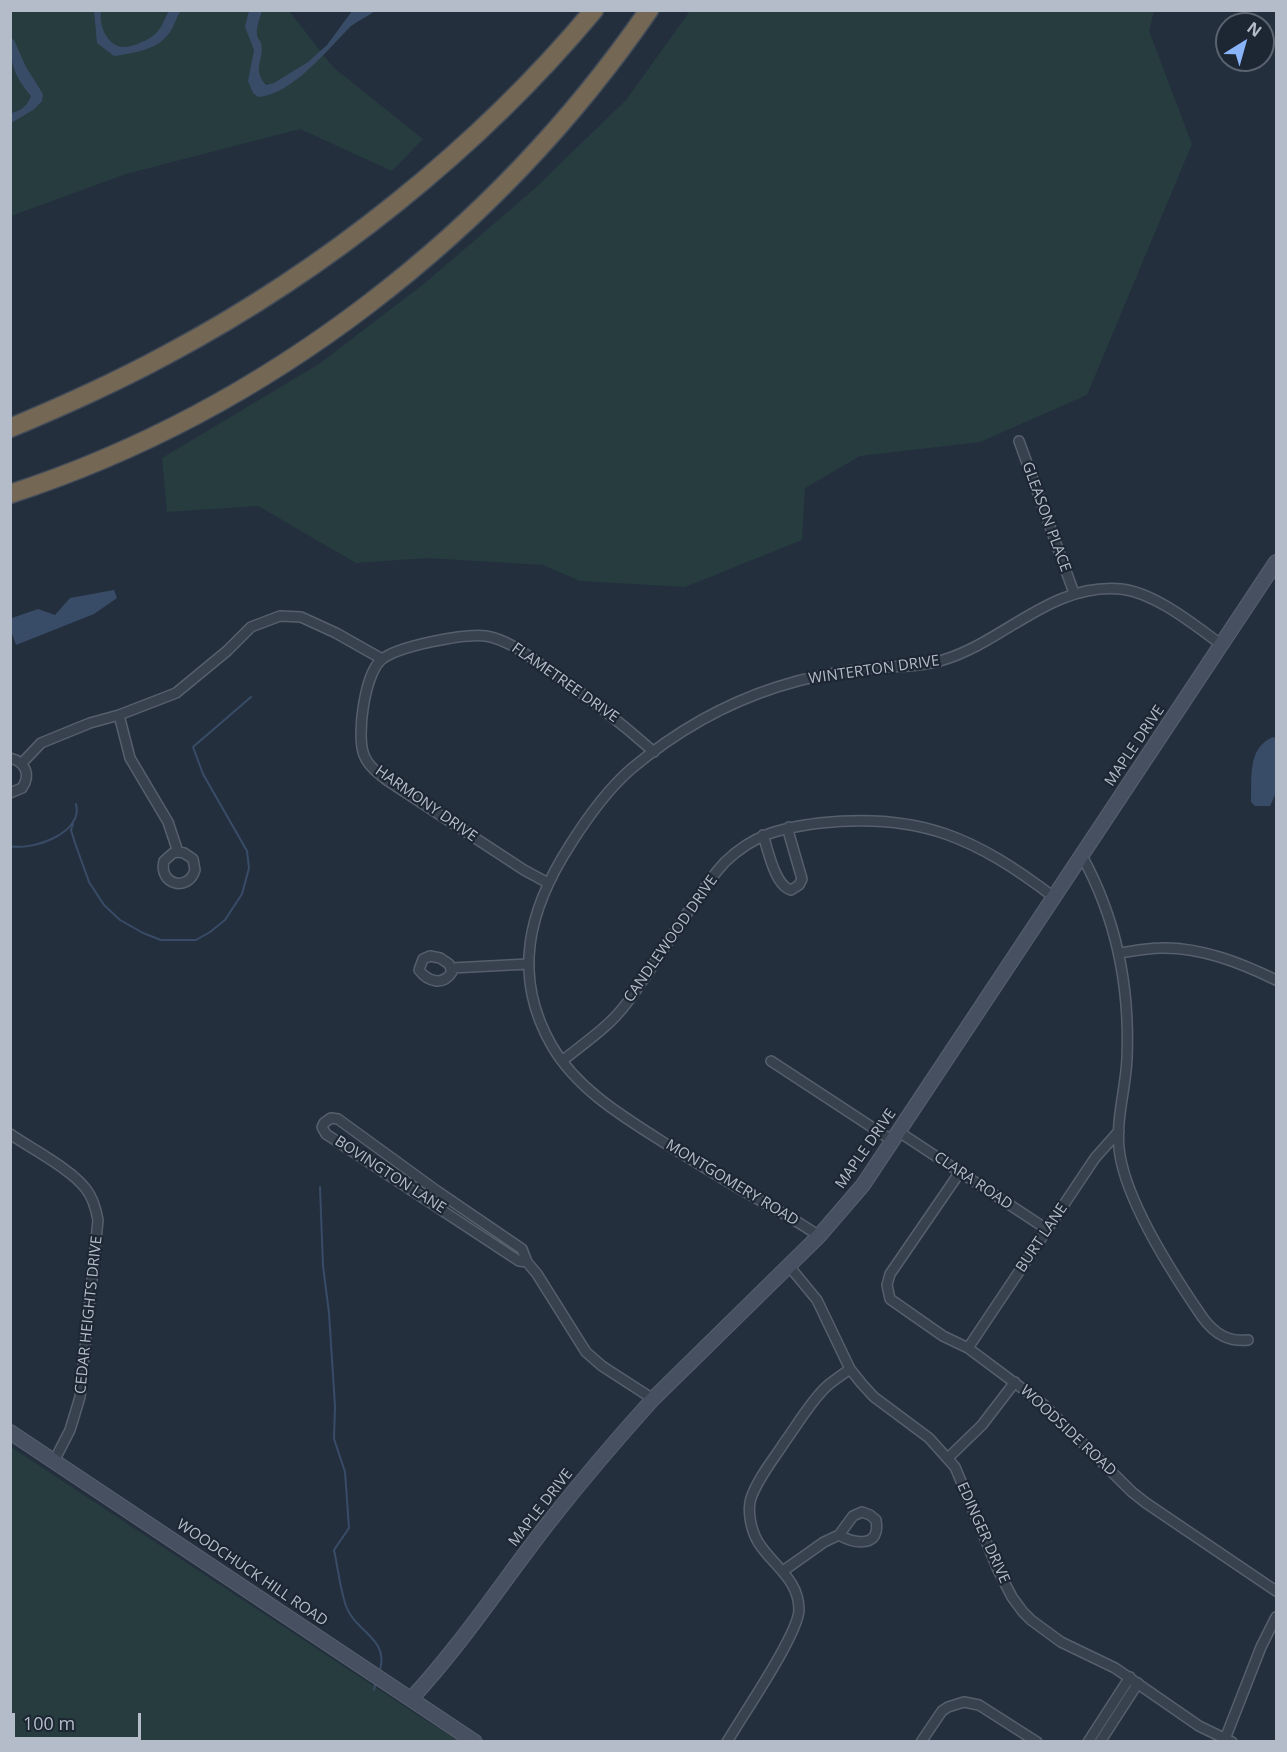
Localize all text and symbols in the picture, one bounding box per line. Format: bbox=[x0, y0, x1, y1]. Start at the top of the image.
north arrow bbox=[1215, 12, 1275, 72]
text: N bbox=[1243, 17, 1266, 42]
street label: GLEASON PLACE bbox=[1018, 460, 1074, 574]
street label: FLAMETREE DRIVE bbox=[508, 639, 622, 727]
street label: WINTERTON DRIVE bbox=[807, 652, 941, 688]
street label: MAPLE DRIVE bbox=[1101, 702, 1169, 790]
street label: HARMONY DRIVE bbox=[372, 762, 480, 846]
street label: CANDLEWOOD DRIVE bbox=[620, 872, 722, 1006]
street label: MAPLE DRIVE bbox=[832, 1105, 900, 1193]
street label: BOVINGTON LANE bbox=[331, 1132, 449, 1218]
street label: MONTGOMERY ROAD bbox=[662, 1136, 802, 1230]
street label: CLARA ROAD bbox=[930, 1148, 1016, 1214]
street label: BURT LANE bbox=[1012, 1200, 1072, 1276]
street label: CEDAR HEIGHTS DRIVE bbox=[72, 1235, 106, 1395]
street label: WOODSIDE ROAD bbox=[1016, 1382, 1120, 1480]
street label: MAPLE DRIVE bbox=[505, 1466, 577, 1550]
street label: EDINGER DRIVE bbox=[953, 1480, 1013, 1586]
street label: WOODCHUCK HILL ROAD bbox=[173, 1516, 331, 1630]
scale bar bbox=[15, 1701, 144, 1739]
text: 100 m bbox=[23, 1711, 75, 1735]

